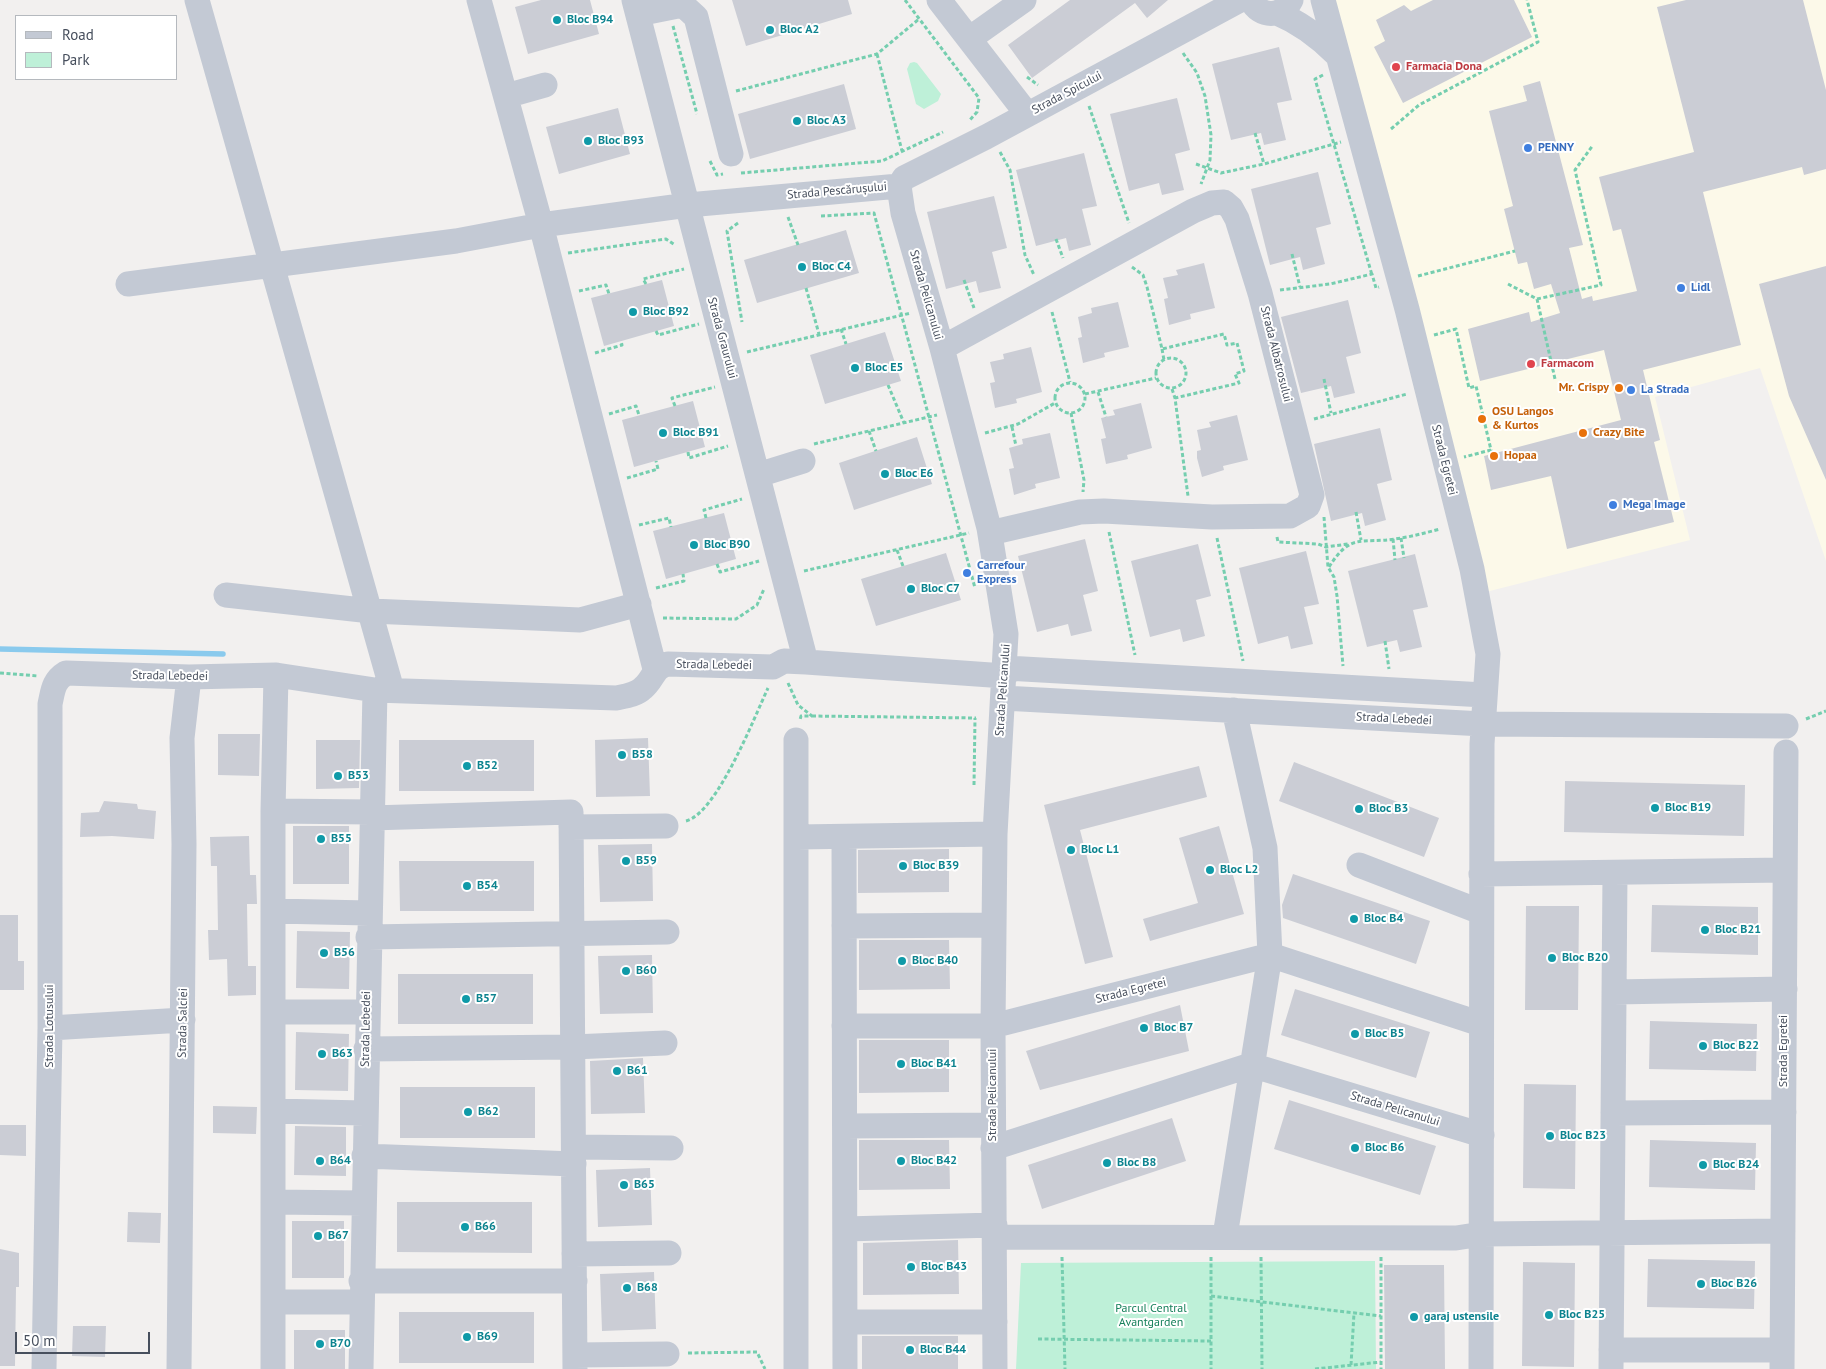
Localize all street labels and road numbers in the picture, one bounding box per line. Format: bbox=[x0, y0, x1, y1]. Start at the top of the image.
street label: Strada Spicului bbox=[1030, 69, 1104, 117]
street label: Strada Pescărușului bbox=[786, 179, 888, 203]
street label: Strada Pelicanului bbox=[906, 248, 946, 342]
street label: Strada Graurului bbox=[704, 296, 740, 380]
street label: Strada Albatrosului bbox=[1257, 305, 1295, 403]
street label: Strada Egretei bbox=[1428, 423, 1460, 497]
street label: Strada Pelicanului bbox=[993, 643, 1013, 737]
street label: Strada Lebedei bbox=[676, 657, 752, 673]
street label: Strada Lebedei bbox=[132, 668, 208, 684]
street label: Strada Lebedei bbox=[1356, 710, 1432, 728]
street label: Strada Egretei bbox=[1094, 975, 1168, 1007]
street label: Strada Lotusului bbox=[43, 984, 57, 1068]
street label: Strada Salciei bbox=[175, 988, 191, 1058]
street label: Strada Lebedei bbox=[358, 991, 374, 1067]
street label: Strada Egretei bbox=[1777, 1015, 1791, 1087]
street label: Strada Pelicanului bbox=[986, 1049, 1000, 1141]
street label: Strada Pelicanului bbox=[1349, 1089, 1441, 1129]

